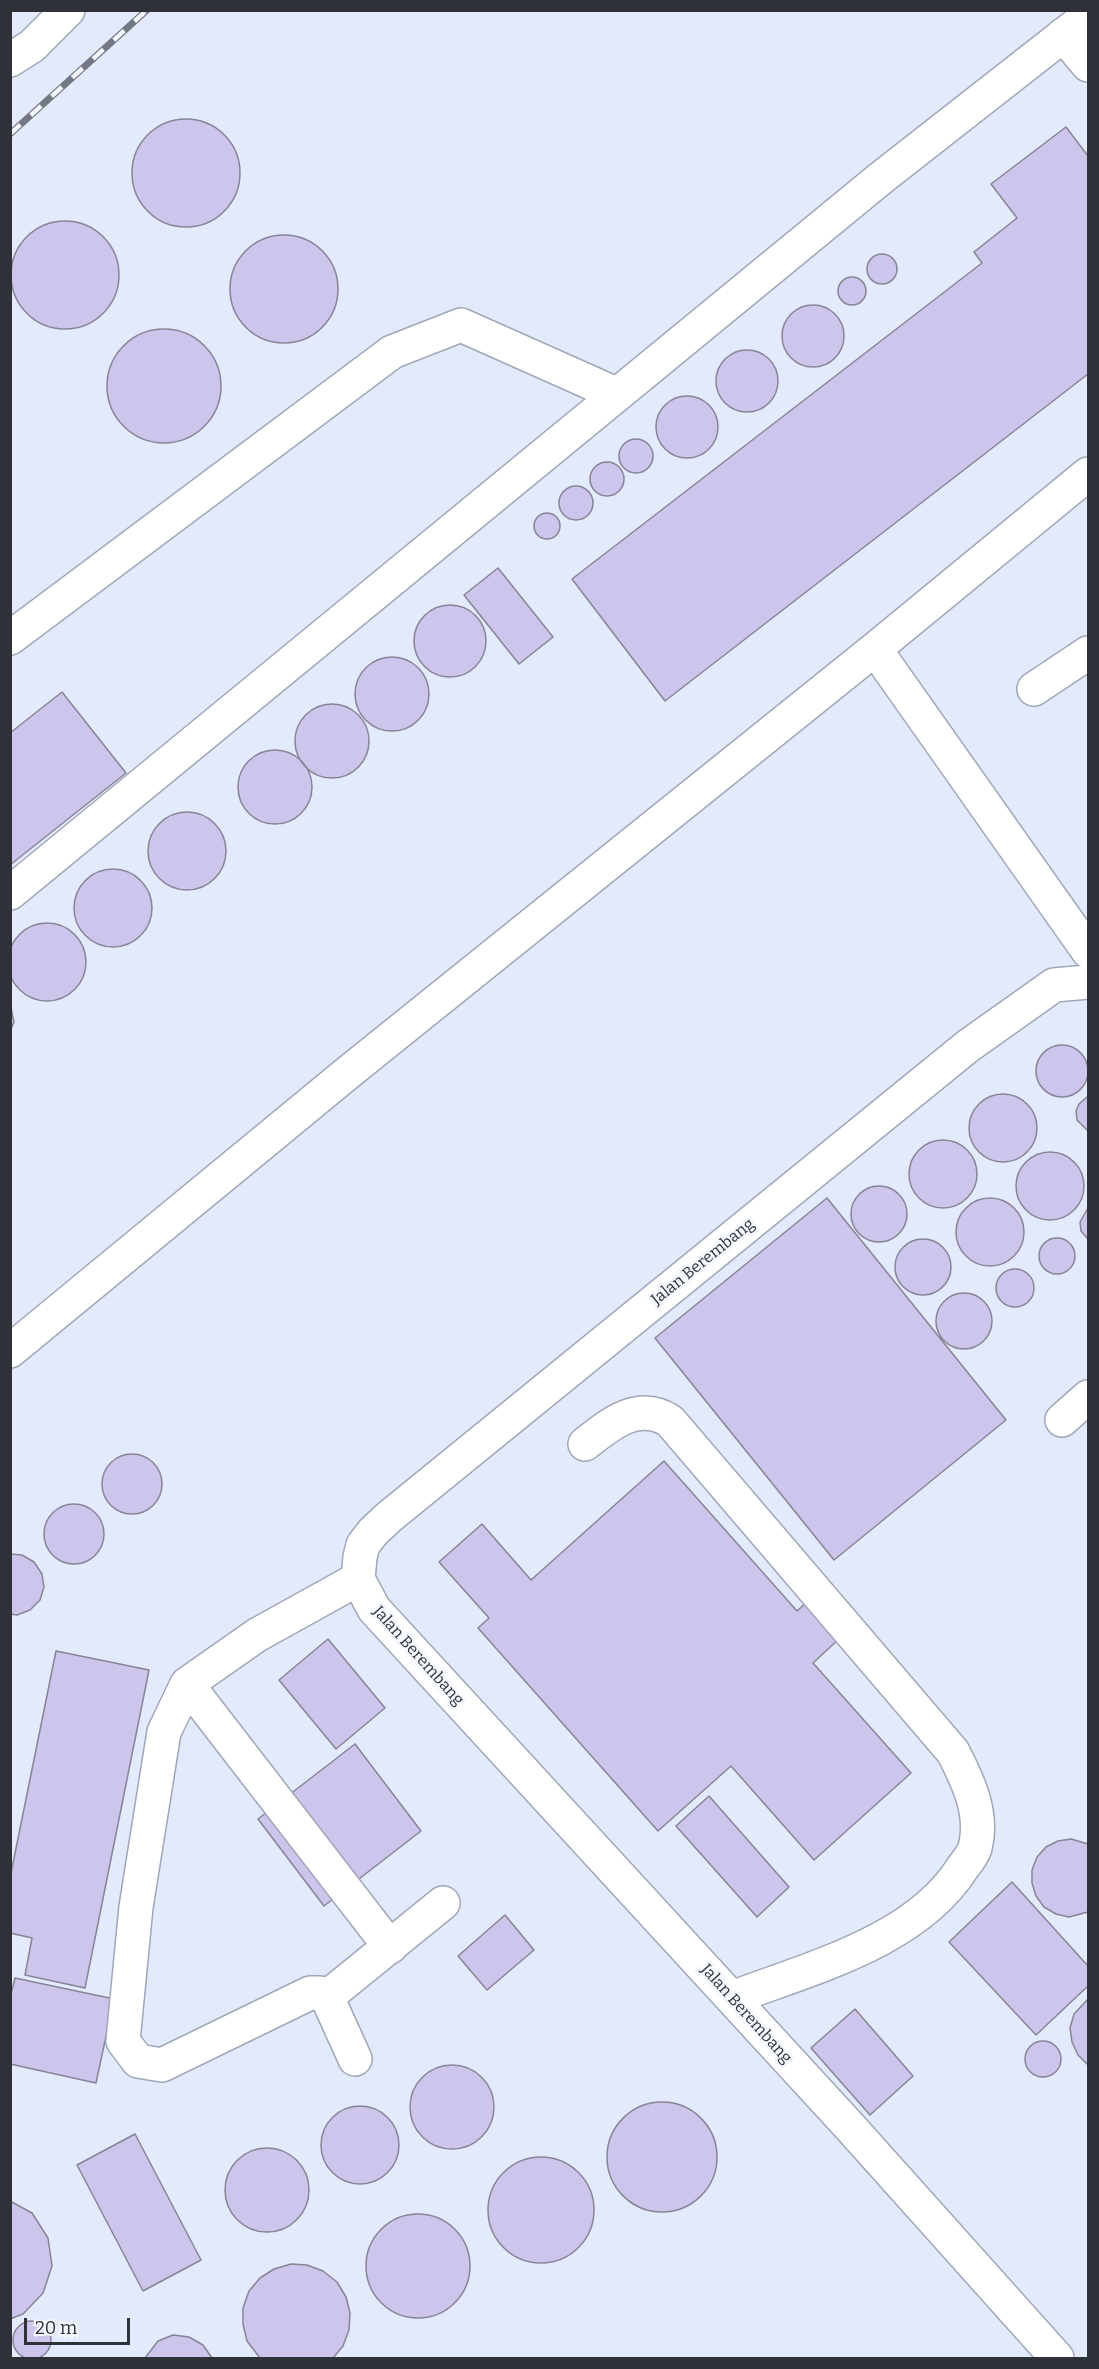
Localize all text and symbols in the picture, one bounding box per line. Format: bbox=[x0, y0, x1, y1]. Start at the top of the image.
street label: Jalan Berembang bbox=[648, 1215, 758, 1309]
street label: Jalan Berembang bbox=[368, 1602, 468, 1710]
street label: Jalan Berembang bbox=[696, 1960, 796, 2068]
scale bar bbox=[27, 2306, 134, 2344]
text: 20 m bbox=[35, 2317, 77, 2339]

